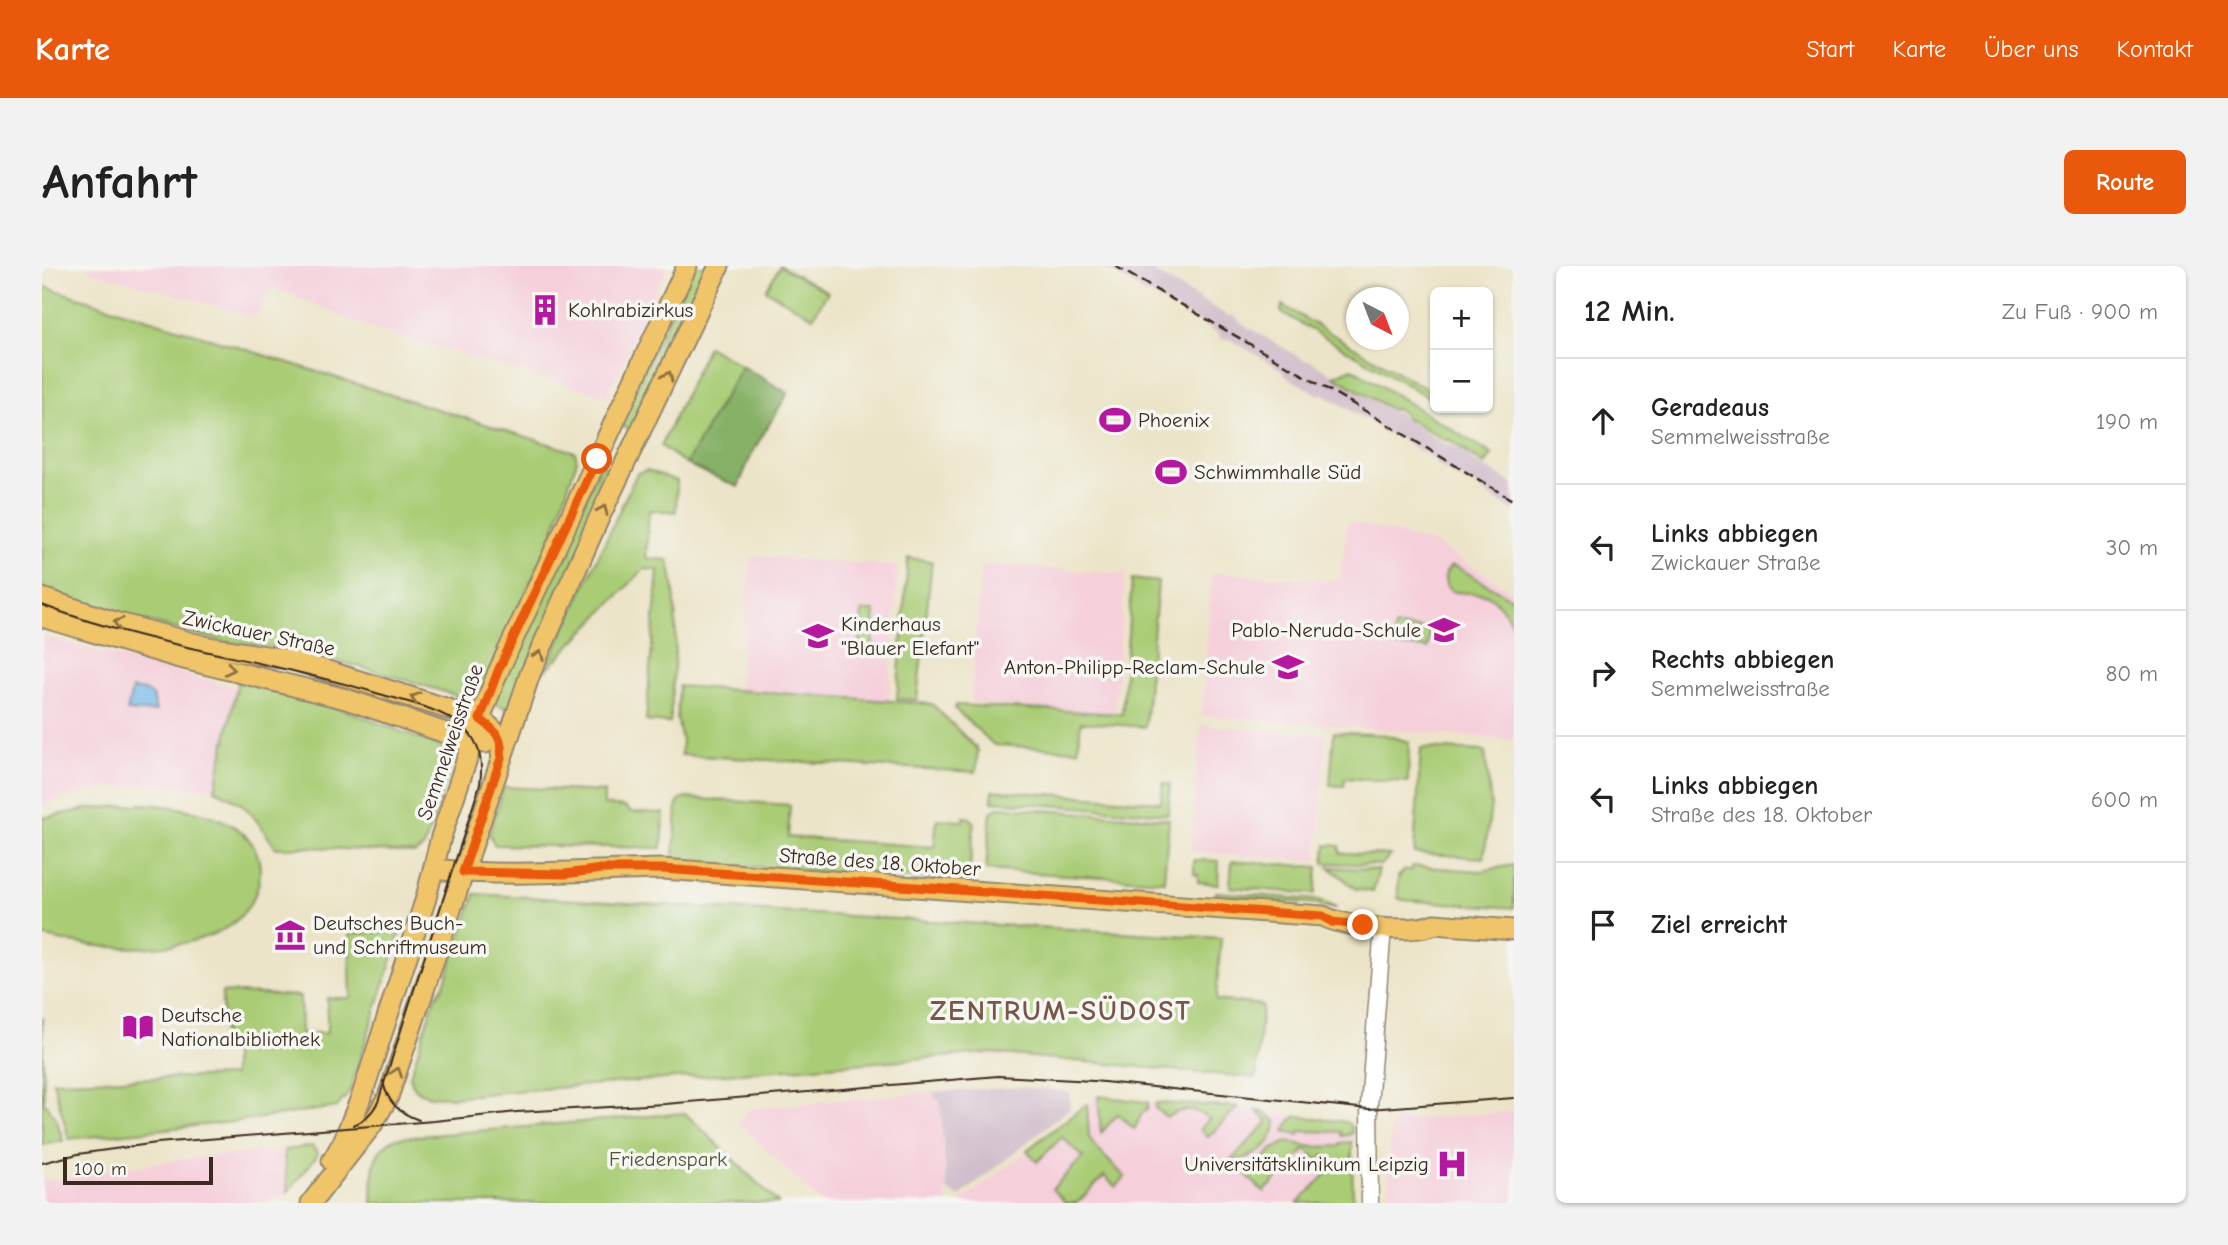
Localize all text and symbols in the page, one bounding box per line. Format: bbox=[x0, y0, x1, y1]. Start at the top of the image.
text: Karte bbox=[35, 30, 110, 68]
text: Start bbox=[1806, 35, 1854, 63]
text: Karte bbox=[1892, 35, 1946, 63]
text: Über uns bbox=[1984, 35, 2079, 63]
text: Kontakt bbox=[2117, 35, 2193, 63]
button: Route bbox=[2064, 150, 2186, 214]
text: Anfahrt bbox=[42, 154, 197, 210]
north arrow bbox=[1346, 287, 1409, 350]
map controls bbox=[1430, 287, 1493, 413]
button: + bbox=[1430, 287, 1493, 350]
building icon: Kohlrabizirkus bbox=[528, 293, 562, 327]
text: 12 Min. bbox=[1584, 294, 1675, 329]
place label: Kohlrabizirkus bbox=[568, 298, 693, 322]
text: Zu Fuß · 900 m bbox=[2002, 298, 2158, 325]
button: − bbox=[1430, 350, 1493, 413]
one-way arrow bbox=[660, 371, 674, 384]
text: Geradeaus bbox=[1651, 393, 1769, 423]
icon: ahead bbox=[1584, 402, 1622, 440]
sports icon: Phoenix bbox=[1098, 403, 1132, 437]
place label: Phoenix bbox=[1138, 408, 1209, 432]
text: 190 m bbox=[2096, 408, 2158, 435]
text: Semmelweisstraße bbox=[1651, 423, 1830, 450]
route start bbox=[581, 443, 612, 474]
sports icon: Schwimmhalle Süd bbox=[1154, 455, 1188, 489]
place label: Schwimmhalle Süd bbox=[1194, 460, 1361, 484]
one-way arrow bbox=[595, 505, 609, 517]
text: Links abbiegen bbox=[1651, 519, 1818, 549]
icon: left bbox=[1584, 528, 1622, 566]
text: 30 m bbox=[2106, 534, 2158, 561]
text: Zwickauer Straße bbox=[1651, 549, 1821, 576]
street label: Zwickauer Straße bbox=[181, 605, 337, 661]
place label: Kinderhaus "Blauer Elefant" bbox=[841, 612, 979, 660]
school or university icon: Pablo-Neruda-Schule bbox=[1427, 613, 1461, 647]
one-way arrow bbox=[112, 616, 124, 631]
place label: Pablo-Neruda-Schule bbox=[1231, 618, 1421, 642]
school or university icon: Kinderhaus "Blauer Elefant" bbox=[801, 619, 835, 653]
text: Rechts abbiegen bbox=[1651, 645, 1834, 675]
one-way arrow bbox=[531, 649, 545, 662]
school or university icon: Anton-Philipp-Reclam-Schule bbox=[1271, 650, 1305, 684]
icon: right bbox=[1584, 654, 1622, 692]
place label: Anton-Philipp-Reclam-Schule bbox=[1004, 655, 1265, 679]
text: 80 m bbox=[2105, 660, 2158, 687]
one-way arrow bbox=[224, 661, 236, 675]
street label: Semmelweisstraße bbox=[412, 661, 488, 823]
text: Semmelweisstraße bbox=[1651, 675, 1830, 702]
one-way arrow bbox=[410, 692, 422, 706]
text: Links abbiegen bbox=[1651, 771, 1818, 801]
icon: left bbox=[1584, 780, 1622, 818]
text: 600 m bbox=[2091, 786, 2158, 813]
text: Straße des 18. Oktober bbox=[1651, 801, 1872, 828]
street label: Straße des 18. Oktober bbox=[778, 843, 982, 881]
icon: arrive bbox=[1584, 906, 1622, 944]
route end bbox=[1347, 909, 1378, 940]
text: Ziel erreicht bbox=[1651, 910, 1787, 940]
place label: Deutsches Buch- und Schriftmuseum bbox=[313, 911, 487, 959]
museum icon: Deutsches Buch- und Schriftmuseum bbox=[273, 918, 307, 952]
district label: ZENTRUM-SÜDOST bbox=[930, 995, 1192, 1027]
place label: Deutsche Nationalbibliothek bbox=[161, 1003, 320, 1051]
library icon: Deutsche Nationalbibliothek bbox=[121, 1010, 155, 1044]
one-way arrow bbox=[389, 1067, 403, 1079]
park label: Friedenspark bbox=[609, 1147, 727, 1171]
hospital icon: Universitätsklinikum Leipzig bbox=[1435, 1147, 1469, 1181]
place label: Universitätsklinikum Leipzig bbox=[1184, 1152, 1429, 1176]
scale bar bbox=[63, 1154, 214, 1186]
text: 100 m bbox=[74, 1158, 127, 1180]

